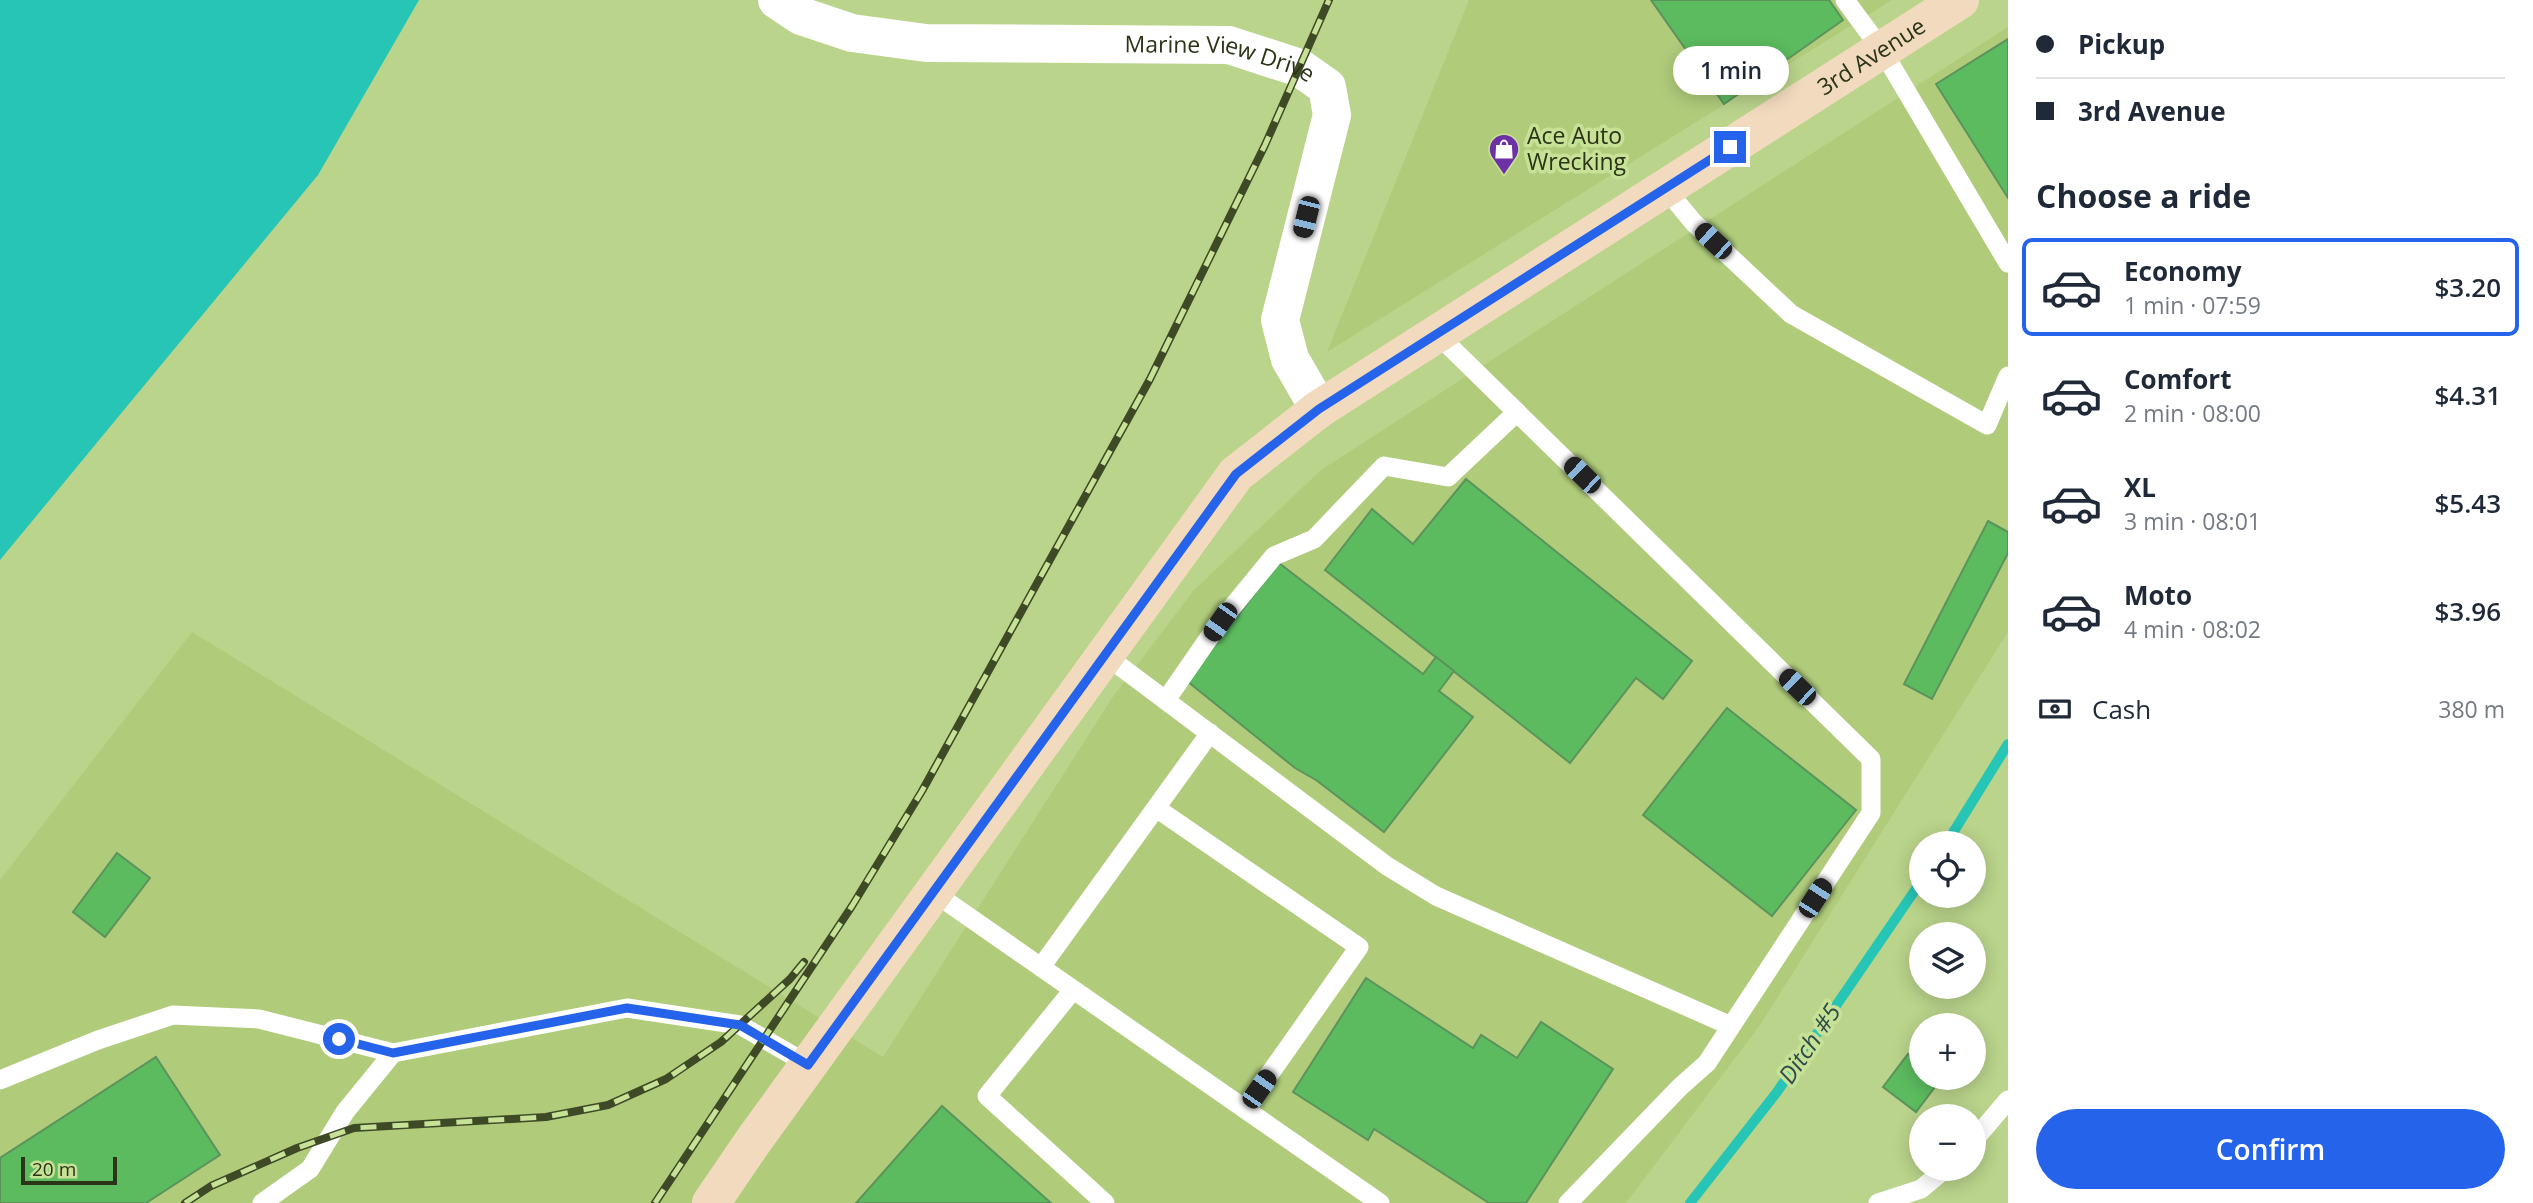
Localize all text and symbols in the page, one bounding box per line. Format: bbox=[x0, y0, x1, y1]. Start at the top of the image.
street label: 3rd Avenue bbox=[1810, 9, 1931, 102]
text: Pickup bbox=[2078, 26, 2165, 62]
street label: Marine View Drive bbox=[1124, 27, 1322, 89]
callout: 1 min bbox=[1672, 46, 1788, 94]
text: 1 min bbox=[1700, 54, 1762, 86]
text: 3rd Avenue bbox=[2078, 93, 2226, 129]
place label: Ace Auto Wrecking bbox=[1527, 119, 1627, 177]
route end bbox=[1714, 131, 1746, 163]
shop icon: Ace Auto Wrecking bbox=[1487, 132, 1521, 176]
text: Choose a ride bbox=[2036, 174, 2251, 217]
car bbox=[1291, 194, 1322, 240]
car bbox=[1691, 219, 1736, 263]
text: Economy bbox=[2124, 253, 2242, 289]
icon: car bbox=[2040, 256, 2103, 319]
text: $3.20 bbox=[2434, 269, 2501, 305]
text: 1 min · 07:59 bbox=[2124, 289, 2261, 321]
text: Comfort bbox=[2124, 361, 2231, 397]
icon: car bbox=[2040, 364, 2103, 427]
text: $4.31 bbox=[2434, 377, 2501, 413]
text: 2 min · 08:00 bbox=[2124, 397, 2261, 429]
car bbox=[1560, 453, 1605, 497]
text: XL bbox=[2124, 469, 2156, 505]
icon: car bbox=[2040, 472, 2103, 535]
text: $5.43 bbox=[2434, 485, 2501, 521]
text: 3 min · 08:01 bbox=[2124, 505, 2261, 537]
text: Moto bbox=[2124, 577, 2192, 613]
icon: car bbox=[2040, 580, 2103, 643]
text: $3.96 bbox=[2434, 593, 2501, 629]
car bbox=[1200, 599, 1241, 645]
text: 4 min · 08:02 bbox=[2124, 613, 2261, 645]
car bbox=[1775, 665, 1820, 709]
icon: cash bbox=[2036, 690, 2074, 728]
text: Cash bbox=[2092, 691, 2151, 727]
text: 380 m bbox=[2438, 693, 2505, 725]
map controls bbox=[1909, 831, 1986, 1181]
button: locate bbox=[1909, 831, 1986, 908]
car bbox=[1795, 875, 1836, 921]
button: layers bbox=[1909, 922, 1986, 999]
water label: Ditch #5 bbox=[1770, 997, 1847, 1090]
button: + bbox=[1909, 1013, 1986, 1090]
route start bbox=[323, 1023, 355, 1055]
car bbox=[1239, 1066, 1280, 1112]
button: − bbox=[1909, 1104, 1986, 1181]
button: Confirm bbox=[2036, 1109, 2505, 1189]
scale bar bbox=[21, 1154, 117, 1186]
text: 20 m bbox=[32, 1156, 76, 1182]

